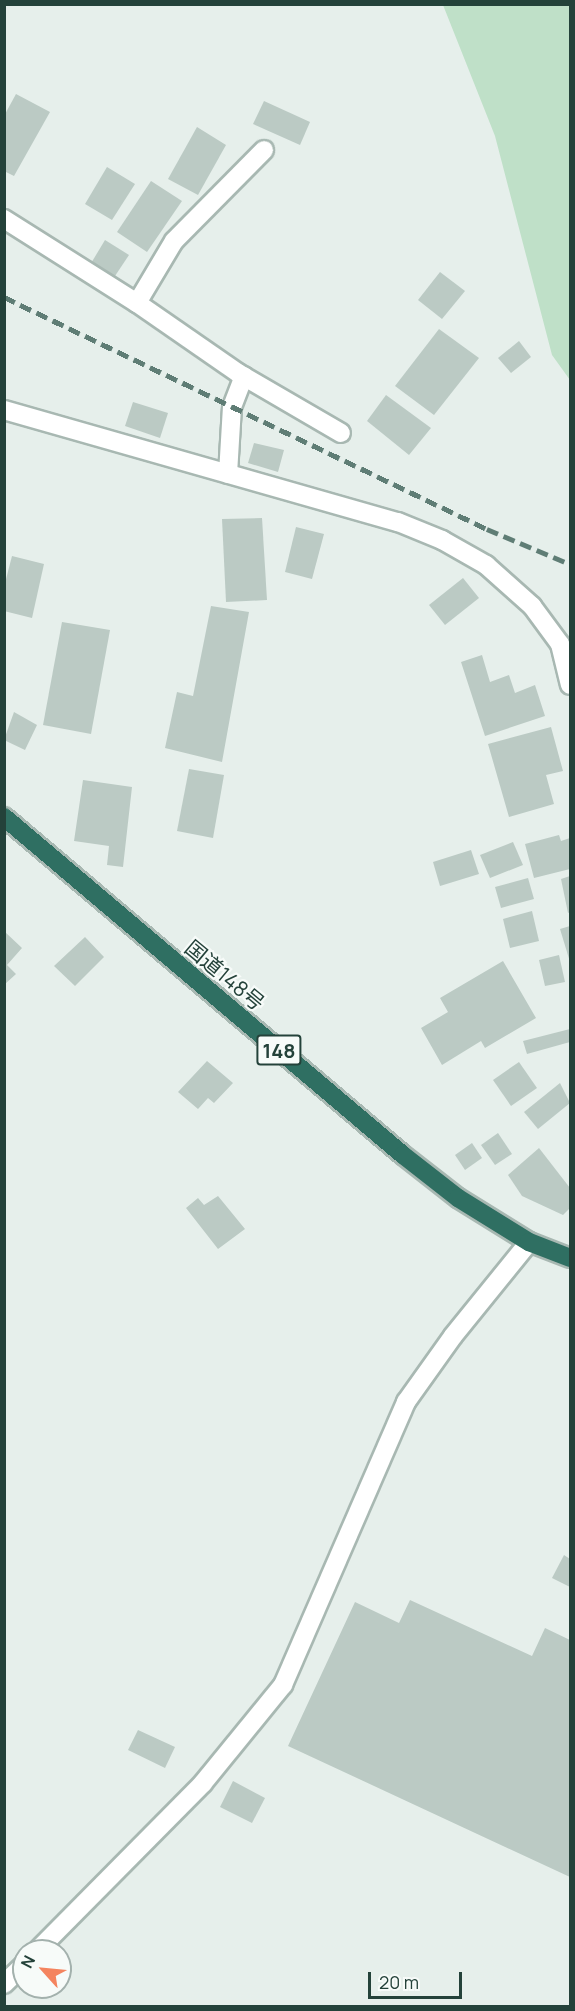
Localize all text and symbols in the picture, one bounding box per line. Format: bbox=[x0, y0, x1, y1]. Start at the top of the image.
street label: 国道148号 bbox=[180, 935, 270, 1015]
road number: 148 bbox=[255, 1033, 303, 1067]
north arrow bbox=[12, 1939, 72, 1999]
text: N bbox=[15, 1952, 40, 1972]
scale bar bbox=[371, 1960, 466, 1998]
text: 20 m bbox=[379, 1970, 419, 1994]

